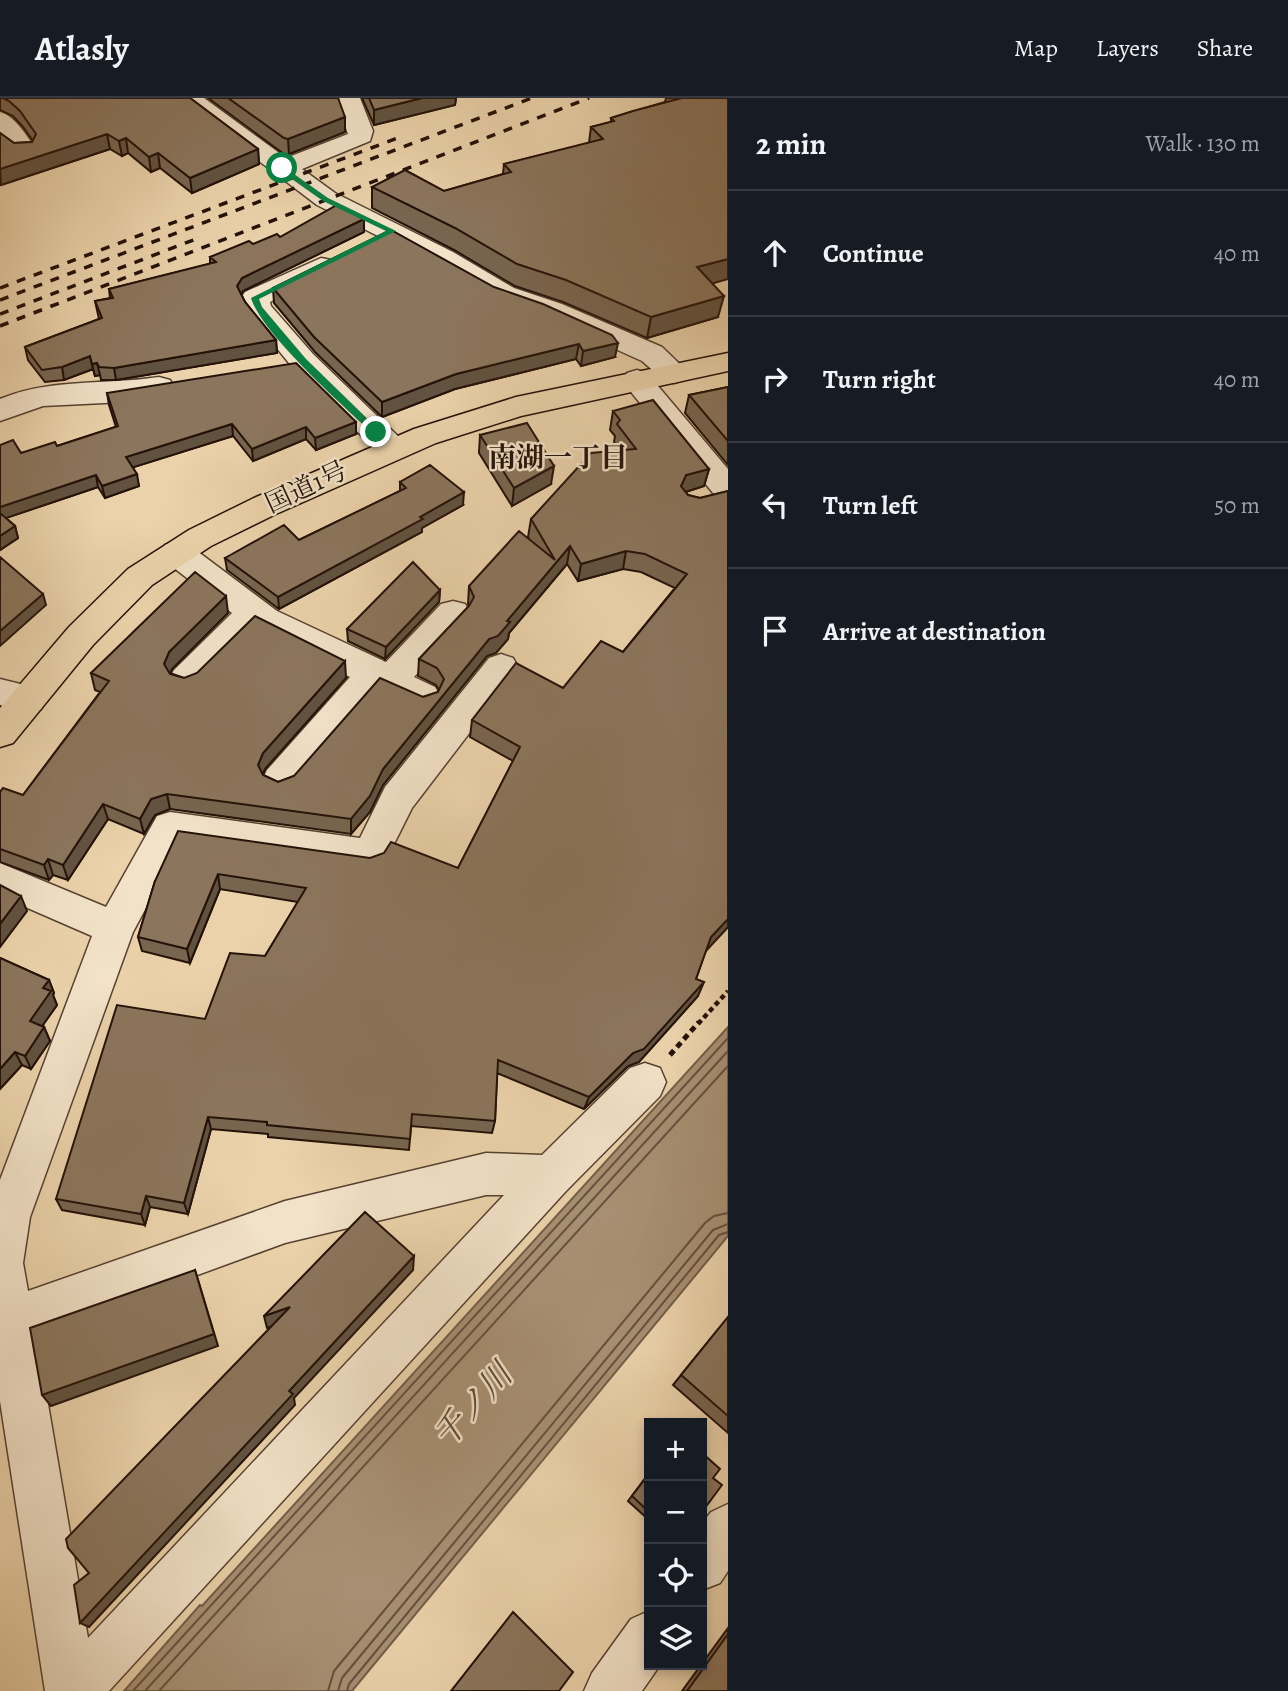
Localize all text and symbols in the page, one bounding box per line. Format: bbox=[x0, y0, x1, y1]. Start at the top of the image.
text: Atlasly bbox=[35, 26, 129, 71]
text: Map bbox=[1014, 32, 1058, 64]
text: Layers bbox=[1096, 32, 1159, 64]
text: Share bbox=[1197, 32, 1253, 64]
text: 2 min bbox=[756, 124, 826, 164]
text: Walk · 130 m bbox=[1146, 128, 1260, 159]
route start bbox=[266, 152, 297, 183]
icon: ahead bbox=[756, 234, 794, 272]
text: Continue bbox=[823, 236, 924, 271]
text: 40 m bbox=[1214, 238, 1260, 269]
icon: right bbox=[756, 360, 794, 398]
text: Turn right bbox=[823, 362, 936, 397]
text: 40 m bbox=[1214, 364, 1260, 395]
route end bbox=[360, 416, 391, 447]
district label: 南湖一丁目 bbox=[488, 439, 628, 477]
street label: 国道1号 bbox=[259, 453, 353, 521]
icon: left bbox=[756, 486, 794, 524]
text: Turn left bbox=[823, 488, 918, 523]
text: 50 m bbox=[1214, 490, 1260, 521]
icon: arrive bbox=[756, 612, 794, 650]
text: Arrive at destination bbox=[823, 614, 1046, 649]
water label: 千ノ川 bbox=[422, 1351, 524, 1457]
map controls bbox=[644, 1418, 707, 1670]
button: + bbox=[644, 1418, 707, 1481]
button: − bbox=[644, 1481, 707, 1544]
button: locate bbox=[644, 1544, 707, 1607]
button: layers bbox=[644, 1607, 707, 1670]

